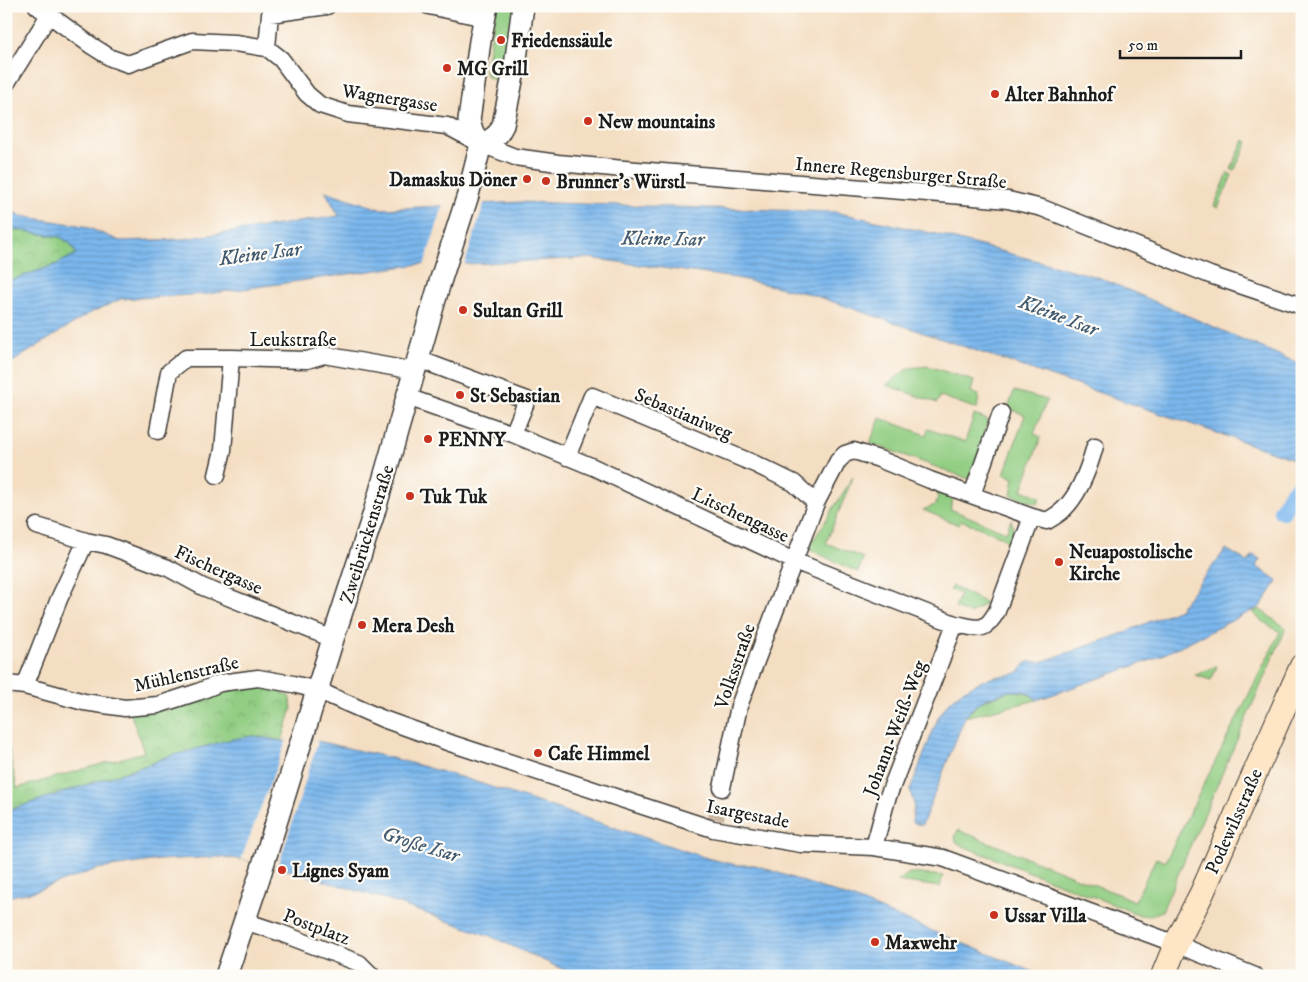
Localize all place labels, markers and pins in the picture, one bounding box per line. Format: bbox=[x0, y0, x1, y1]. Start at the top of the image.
place label: Friedenssäule bbox=[511, 30, 612, 53]
marker: Friedenssäule bbox=[495, 34, 507, 46]
place label: MG Grill bbox=[457, 58, 528, 81]
marker: MG Grill bbox=[441, 62, 453, 74]
place label: Alter Bahnhof bbox=[1004, 84, 1117, 107]
marker: Alter Bahnhof bbox=[989, 88, 1001, 100]
place label: New mountains bbox=[598, 111, 716, 134]
marker: New mountains bbox=[582, 115, 594, 127]
place label: Damaskus Döner bbox=[389, 169, 518, 192]
place label: Brunner's Würstl bbox=[556, 171, 686, 194]
marker: Damaskus Döner bbox=[521, 173, 533, 185]
marker: Brunner's Würstl bbox=[540, 175, 552, 187]
place label: Sultan Grill bbox=[473, 300, 563, 323]
marker: Sultan Grill bbox=[457, 304, 469, 316]
place label: St Sebastian bbox=[470, 385, 561, 408]
marker: St Sebastian bbox=[454, 389, 466, 401]
place label: PENNY bbox=[438, 429, 507, 452]
marker: PENNY bbox=[422, 433, 434, 445]
place label: Tuk Tuk bbox=[419, 486, 488, 509]
marker: Tuk Tuk bbox=[404, 490, 416, 502]
place label: Neuapostolische Kirche bbox=[1069, 541, 1193, 586]
marker: Neuapostolische Kirche bbox=[1053, 556, 1065, 568]
place label: Mera Desh bbox=[372, 615, 456, 638]
marker: Mera Desh bbox=[356, 619, 368, 631]
place label: Cafe Himmel bbox=[548, 743, 650, 766]
marker: Cafe Himmel bbox=[532, 747, 544, 759]
place label: Lignes Syam bbox=[292, 860, 390, 883]
marker: Lignes Syam bbox=[276, 864, 288, 876]
place label: Ussar Villa bbox=[1004, 905, 1087, 928]
marker: Ussar Villa bbox=[988, 909, 1000, 921]
place label: Maxwehr bbox=[885, 932, 958, 955]
marker: Maxwehr bbox=[869, 936, 881, 948]

